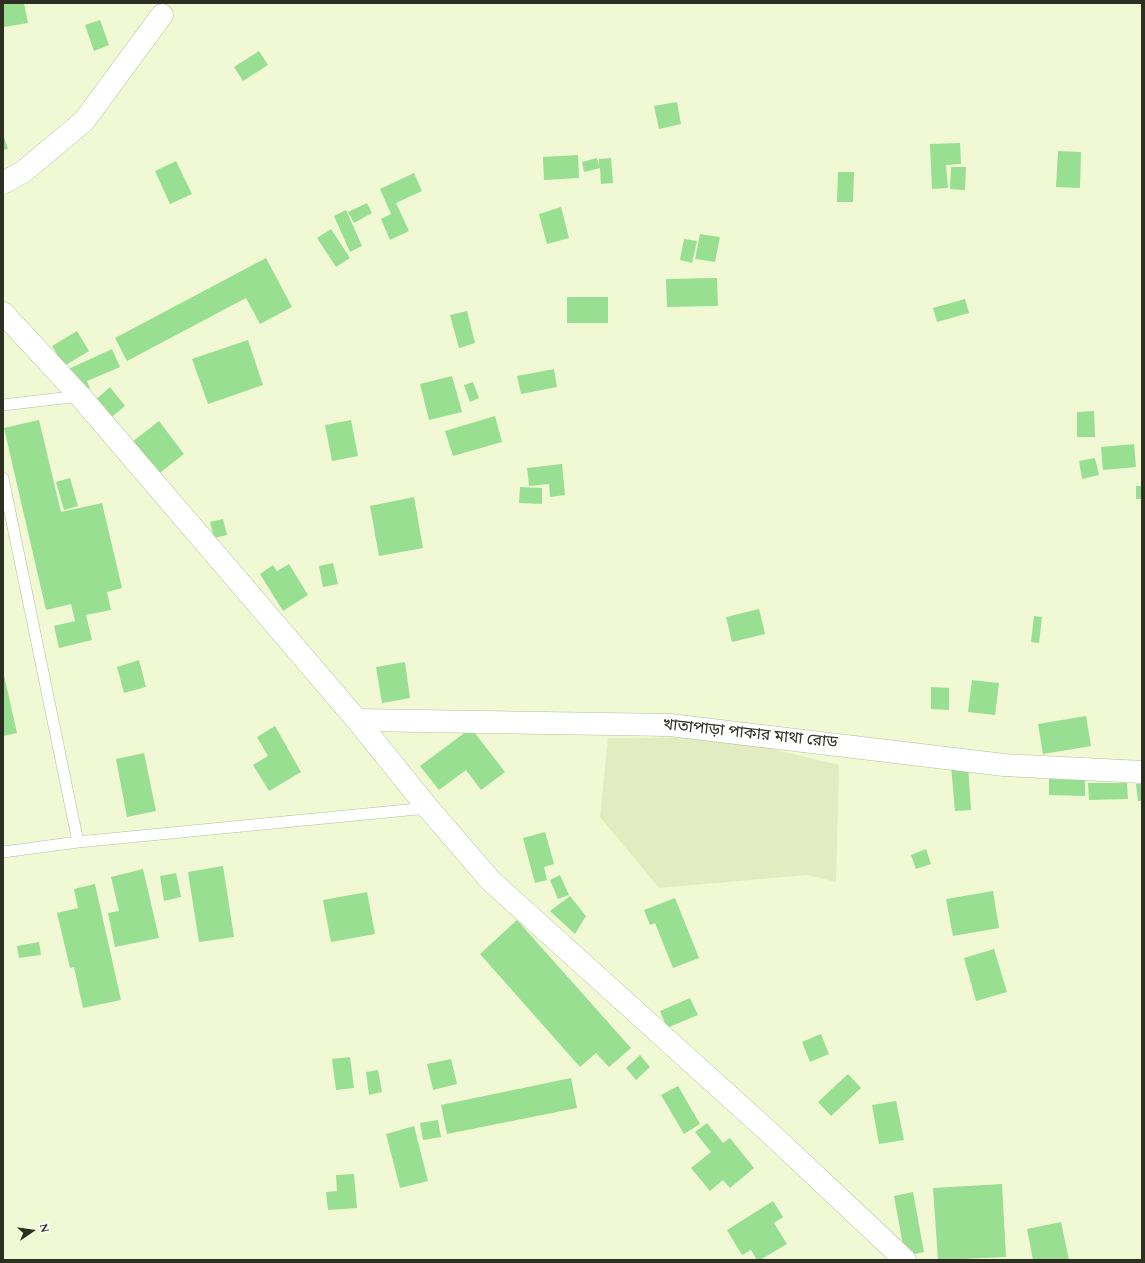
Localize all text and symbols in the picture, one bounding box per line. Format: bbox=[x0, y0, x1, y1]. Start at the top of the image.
street label: খাতাপাড়া পাকার মাথা রোড bbox=[662, 716, 838, 754]
north arrow bbox=[12, 1211, 52, 1251]
text: N bbox=[35, 1222, 53, 1234]

